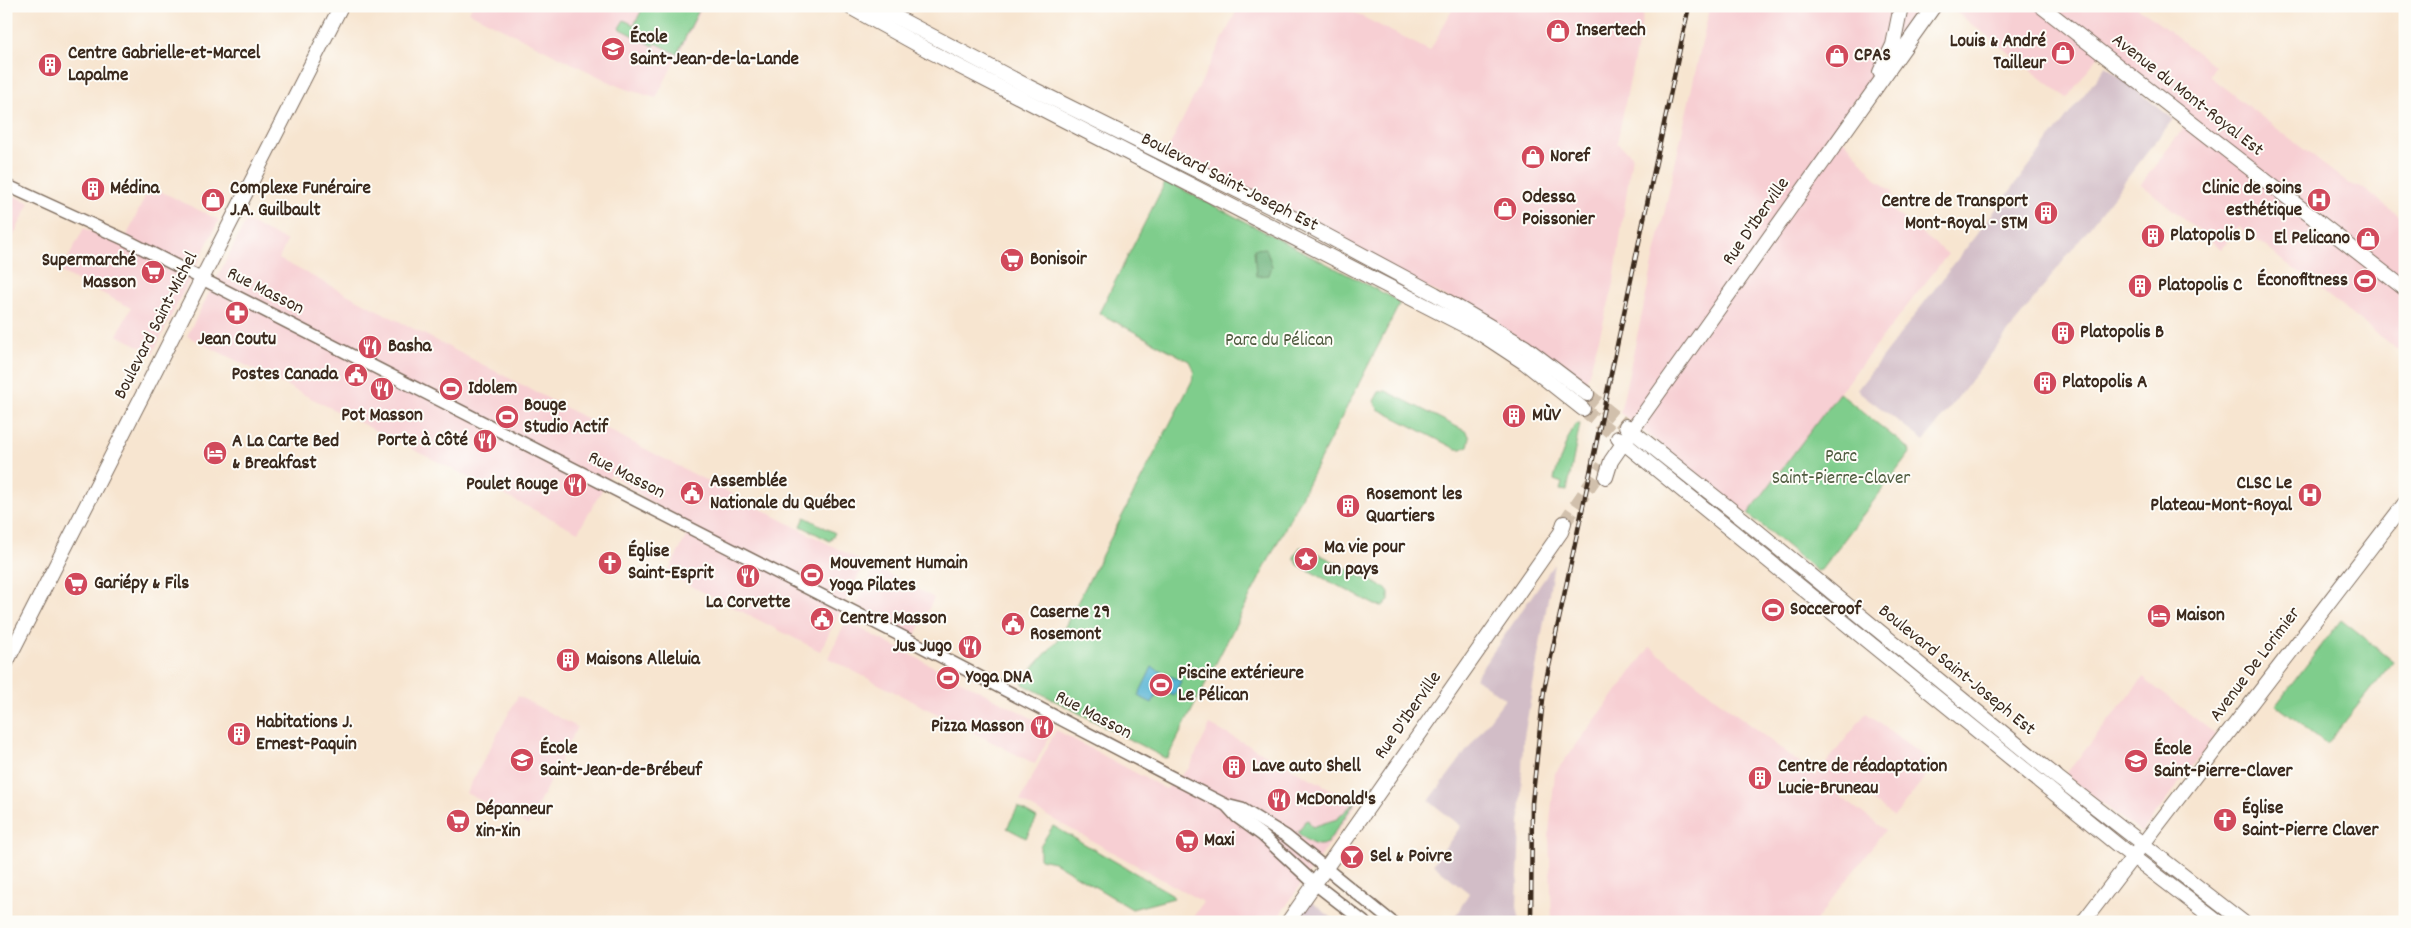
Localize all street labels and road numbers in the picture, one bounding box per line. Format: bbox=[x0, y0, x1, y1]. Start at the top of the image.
street label: Avenue du Mont-Royal Est bbox=[2105, 28, 2269, 164]
street label: Boulevard Saint-Joseph Est bbox=[1136, 126, 1322, 240]
street label: Rue D'Iberville bbox=[1717, 172, 1797, 272]
street label: Boulevard Saint-Michel bbox=[108, 247, 206, 405]
street label: Rue Masson bbox=[222, 261, 308, 323]
street label: Rue Masson bbox=[583, 445, 669, 507]
street label: Boulevard Saint-Joseph Est bbox=[1871, 599, 2041, 743]
street label: Avenue De Lorimier bbox=[2204, 602, 2308, 728]
street label: Rue D'Iberville bbox=[1369, 666, 1449, 766]
street label: Rue Masson bbox=[1050, 684, 1136, 748]

